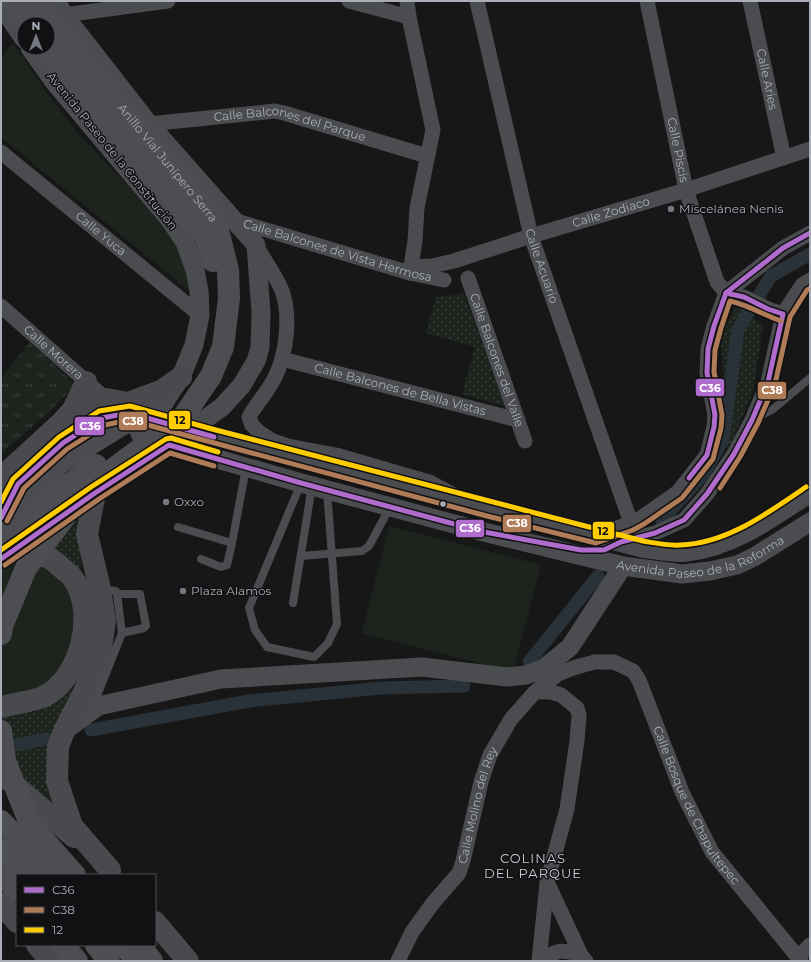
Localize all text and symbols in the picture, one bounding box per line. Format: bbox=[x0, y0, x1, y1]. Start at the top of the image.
north arrow bbox=[16, 16, 56, 56]
text: N bbox=[32, 19, 40, 33]
street label: Calle Aries bbox=[754, 47, 781, 111]
street label: Avenida Paseo de la Constitución bbox=[44, 69, 181, 233]
street label: Anillo Vial Junípero Serra bbox=[115, 101, 221, 225]
street label: Calle Balcones del Parque bbox=[213, 103, 368, 144]
street label: Calle Piscis bbox=[664, 116, 692, 184]
street label: Calle Zodiaco bbox=[570, 193, 651, 230]
place label: Miscelánea Nenis bbox=[679, 201, 783, 216]
marker: Miscelánea Nenis bbox=[666, 204, 676, 214]
street label: Calle Yuca bbox=[73, 208, 130, 259]
street label: Calle Balcones de Vista Hermosa bbox=[242, 215, 433, 284]
street label: Calle Acuario bbox=[523, 227, 562, 305]
street label: Calle Balcones del Valle bbox=[467, 291, 527, 429]
street label: Calle Morera bbox=[21, 322, 87, 382]
street label: Calle Balcones de Bella Vistas bbox=[313, 360, 488, 418]
line badge: C36 bbox=[695, 378, 725, 397]
text: C36 bbox=[699, 381, 721, 395]
line badge: C38 bbox=[757, 381, 787, 400]
text: C38 bbox=[761, 383, 783, 397]
line badge: 12 bbox=[168, 410, 191, 430]
line badge: C38 bbox=[118, 411, 148, 431]
text: 12 bbox=[175, 413, 186, 427]
text: C38 bbox=[122, 414, 144, 428]
line badge: C36 bbox=[74, 416, 105, 436]
text: C36 bbox=[79, 419, 101, 433]
place label: Oxxo bbox=[174, 494, 204, 509]
marker: Oxxo bbox=[161, 497, 171, 507]
unlabelled marker bbox=[438, 499, 448, 509]
line badge: C38 bbox=[502, 514, 532, 533]
text: C38 bbox=[506, 516, 528, 530]
line badge: C36 bbox=[455, 519, 485, 538]
text: C36 bbox=[459, 521, 481, 535]
line badge: 12 bbox=[592, 521, 615, 540]
text: 12 bbox=[598, 524, 609, 538]
street label: Avenida Paseo de la Reforma bbox=[615, 532, 787, 581]
place label: Plaza Alamos bbox=[191, 583, 271, 598]
marker: Plaza Alamos bbox=[178, 586, 188, 596]
street label: Calle Bosque de Chapultepec bbox=[650, 724, 744, 887]
street label: Calle Molino del Rey bbox=[455, 743, 501, 865]
district label: COLINAS DEL PARQUE bbox=[484, 850, 582, 881]
legend bbox=[16, 874, 156, 946]
text: C36 bbox=[52, 882, 75, 897]
text: C38 bbox=[52, 902, 75, 917]
text: 12 bbox=[52, 922, 63, 937]

